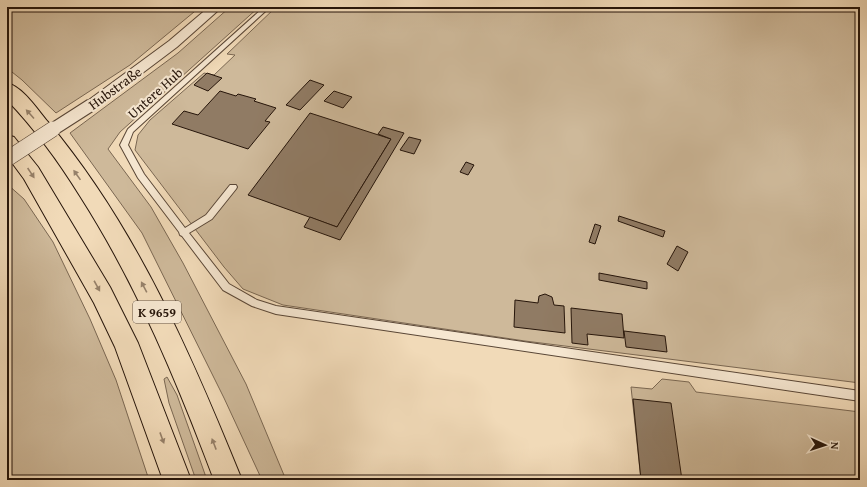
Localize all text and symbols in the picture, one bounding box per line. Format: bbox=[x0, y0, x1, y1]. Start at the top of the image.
street label: Hubstraße bbox=[84, 62, 146, 114]
street label: Untere Hub bbox=[123, 63, 187, 123]
one-way arrow bbox=[26, 109, 35, 118]
one-way arrow bbox=[27, 168, 35, 179]
one-way arrow bbox=[73, 170, 81, 181]
one-way arrow bbox=[94, 280, 100, 292]
one-way arrow bbox=[141, 281, 148, 292]
road number: K 9659 bbox=[133, 301, 181, 323]
north arrow bbox=[805, 425, 845, 465]
one-way arrow bbox=[160, 433, 166, 445]
one-way arrow bbox=[211, 438, 217, 449]
text: N bbox=[827, 441, 843, 450]

